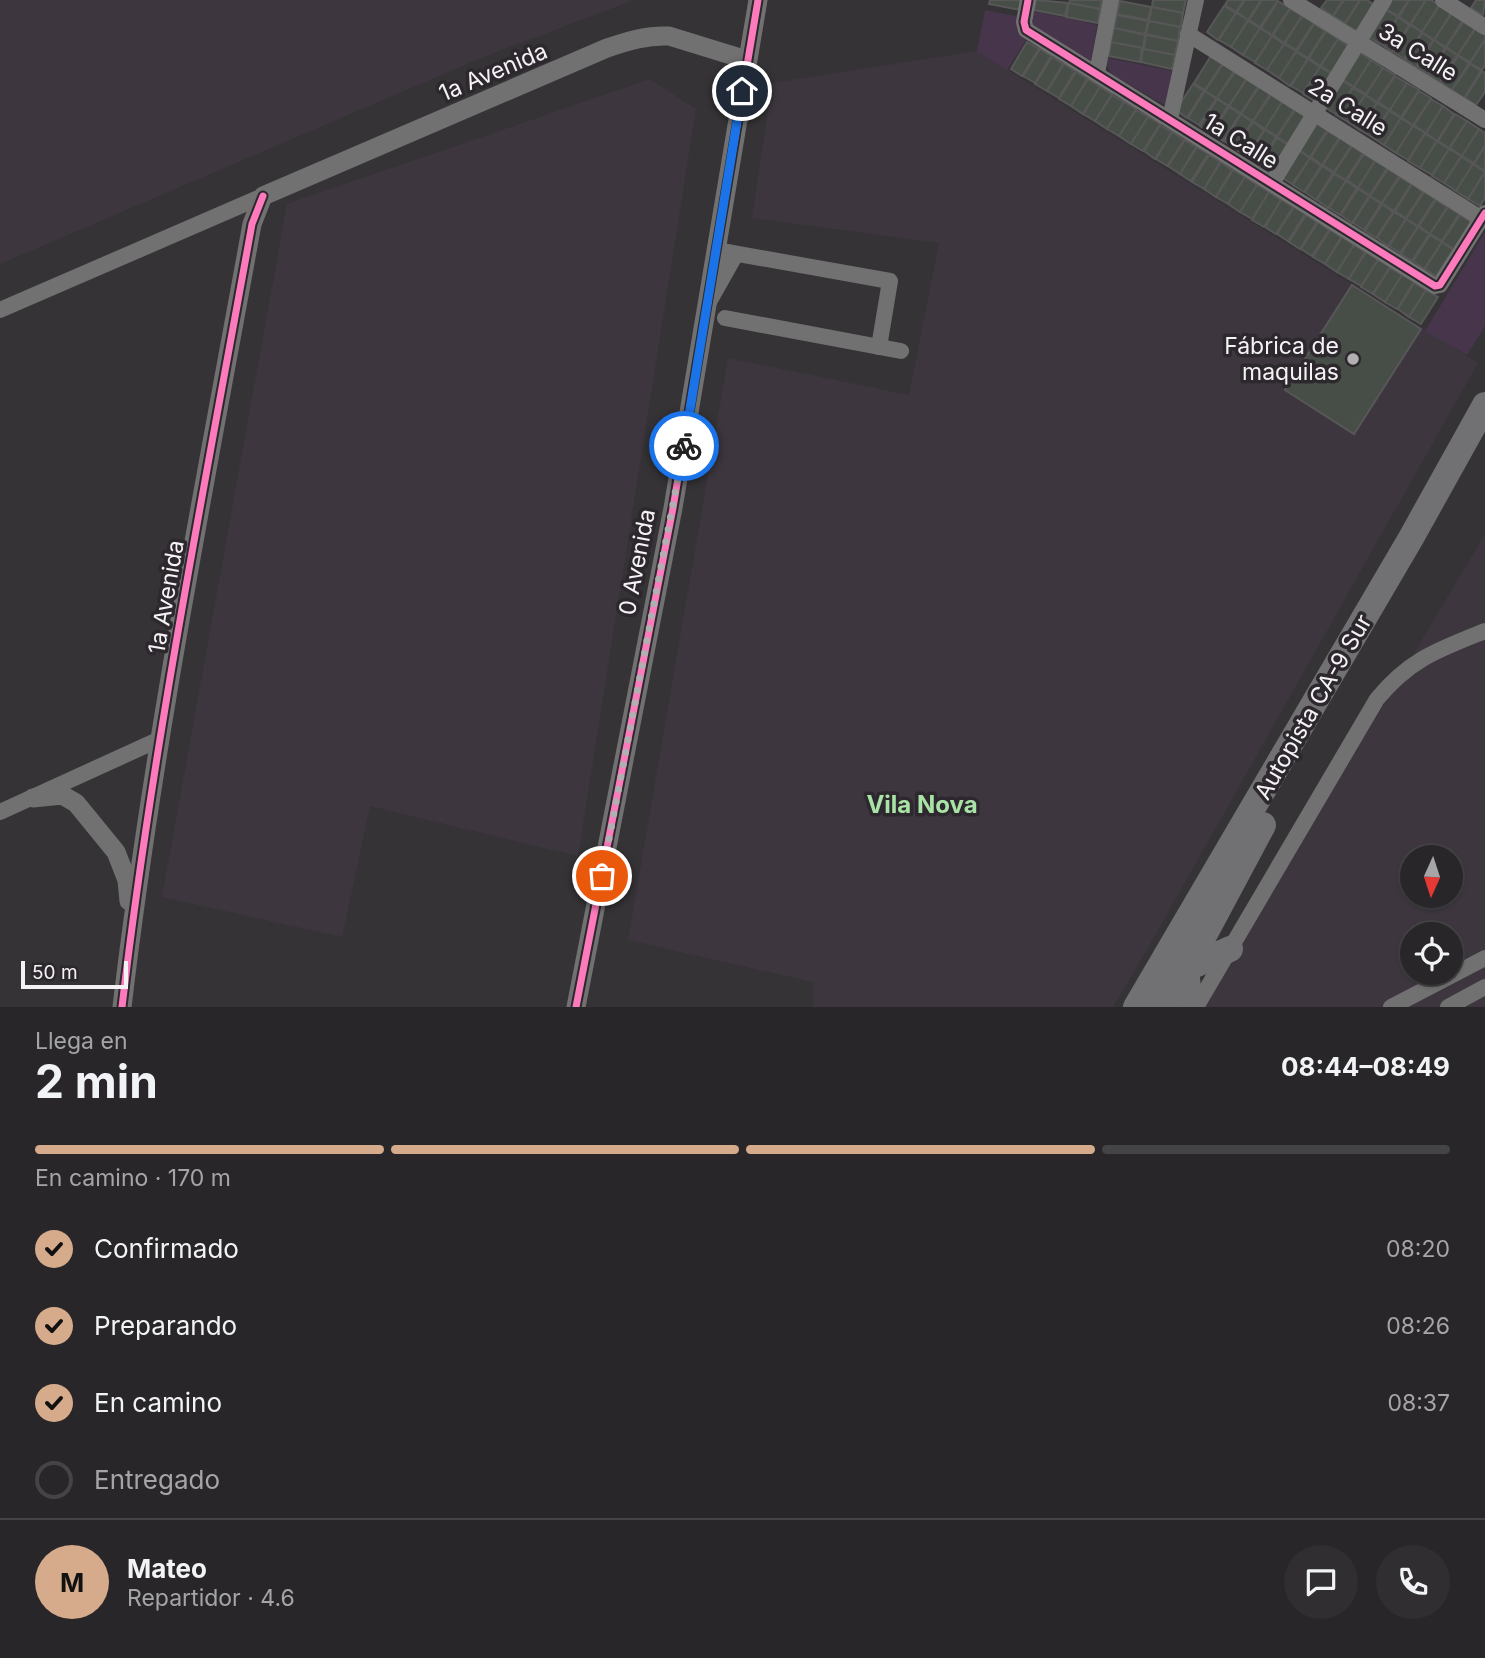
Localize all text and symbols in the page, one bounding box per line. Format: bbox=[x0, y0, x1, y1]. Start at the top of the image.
street label: 3a Calle bbox=[1373, 17, 1463, 87]
street label: 1a Avenida bbox=[435, 37, 551, 107]
pin bbox=[712, 61, 772, 121]
icon: home bbox=[723, 72, 761, 110]
street label: 2a Calle bbox=[1303, 72, 1393, 142]
street label: 1a Calle bbox=[1198, 107, 1284, 175]
place label: Fábrica de maquilas bbox=[1224, 332, 1339, 386]
marker: Fábrica de maquilas bbox=[1345, 351, 1361, 367]
courier bbox=[649, 411, 719, 481]
icon: bike bbox=[665, 427, 703, 465]
street label: 0 Avenida bbox=[613, 507, 661, 617]
street label: 1a Avenida bbox=[142, 538, 190, 656]
street label: Autopista CA-9 Sur bbox=[1249, 609, 1378, 805]
district label: Vila Nova bbox=[866, 790, 978, 819]
north arrow bbox=[1400, 845, 1463, 908]
map controls bbox=[1400, 845, 1463, 985]
pin bbox=[572, 846, 632, 906]
icon: bag bbox=[583, 857, 621, 895]
button: locate bbox=[1400, 922, 1463, 985]
scale bar bbox=[21, 958, 128, 990]
text: 50 m bbox=[32, 961, 78, 984]
text: Llega en bbox=[35, 1027, 127, 1055]
text: 08:44–08:49 bbox=[1281, 1051, 1450, 1082]
text: 2 min bbox=[35, 1053, 158, 1109]
text: En camino · 170 m bbox=[35, 1164, 231, 1192]
icon: check bbox=[35, 1230, 73, 1268]
text: Confirmado bbox=[94, 1233, 239, 1264]
text: 08:20 bbox=[1386, 1235, 1450, 1263]
icon: check bbox=[35, 1307, 73, 1345]
text: Preparando bbox=[94, 1310, 237, 1341]
text: 08:26 bbox=[1386, 1312, 1450, 1340]
icon: check bbox=[35, 1384, 73, 1422]
text: En camino bbox=[94, 1387, 222, 1418]
text: 08:37 bbox=[1387, 1389, 1450, 1417]
text: Entregado bbox=[94, 1464, 220, 1495]
button: chat bbox=[1284, 1545, 1358, 1619]
button: phone bbox=[1376, 1545, 1450, 1619]
text: Mateo bbox=[127, 1553, 207, 1584]
text: M bbox=[60, 1567, 84, 1598]
text: Repartidor · 4.6 bbox=[127, 1584, 295, 1612]

